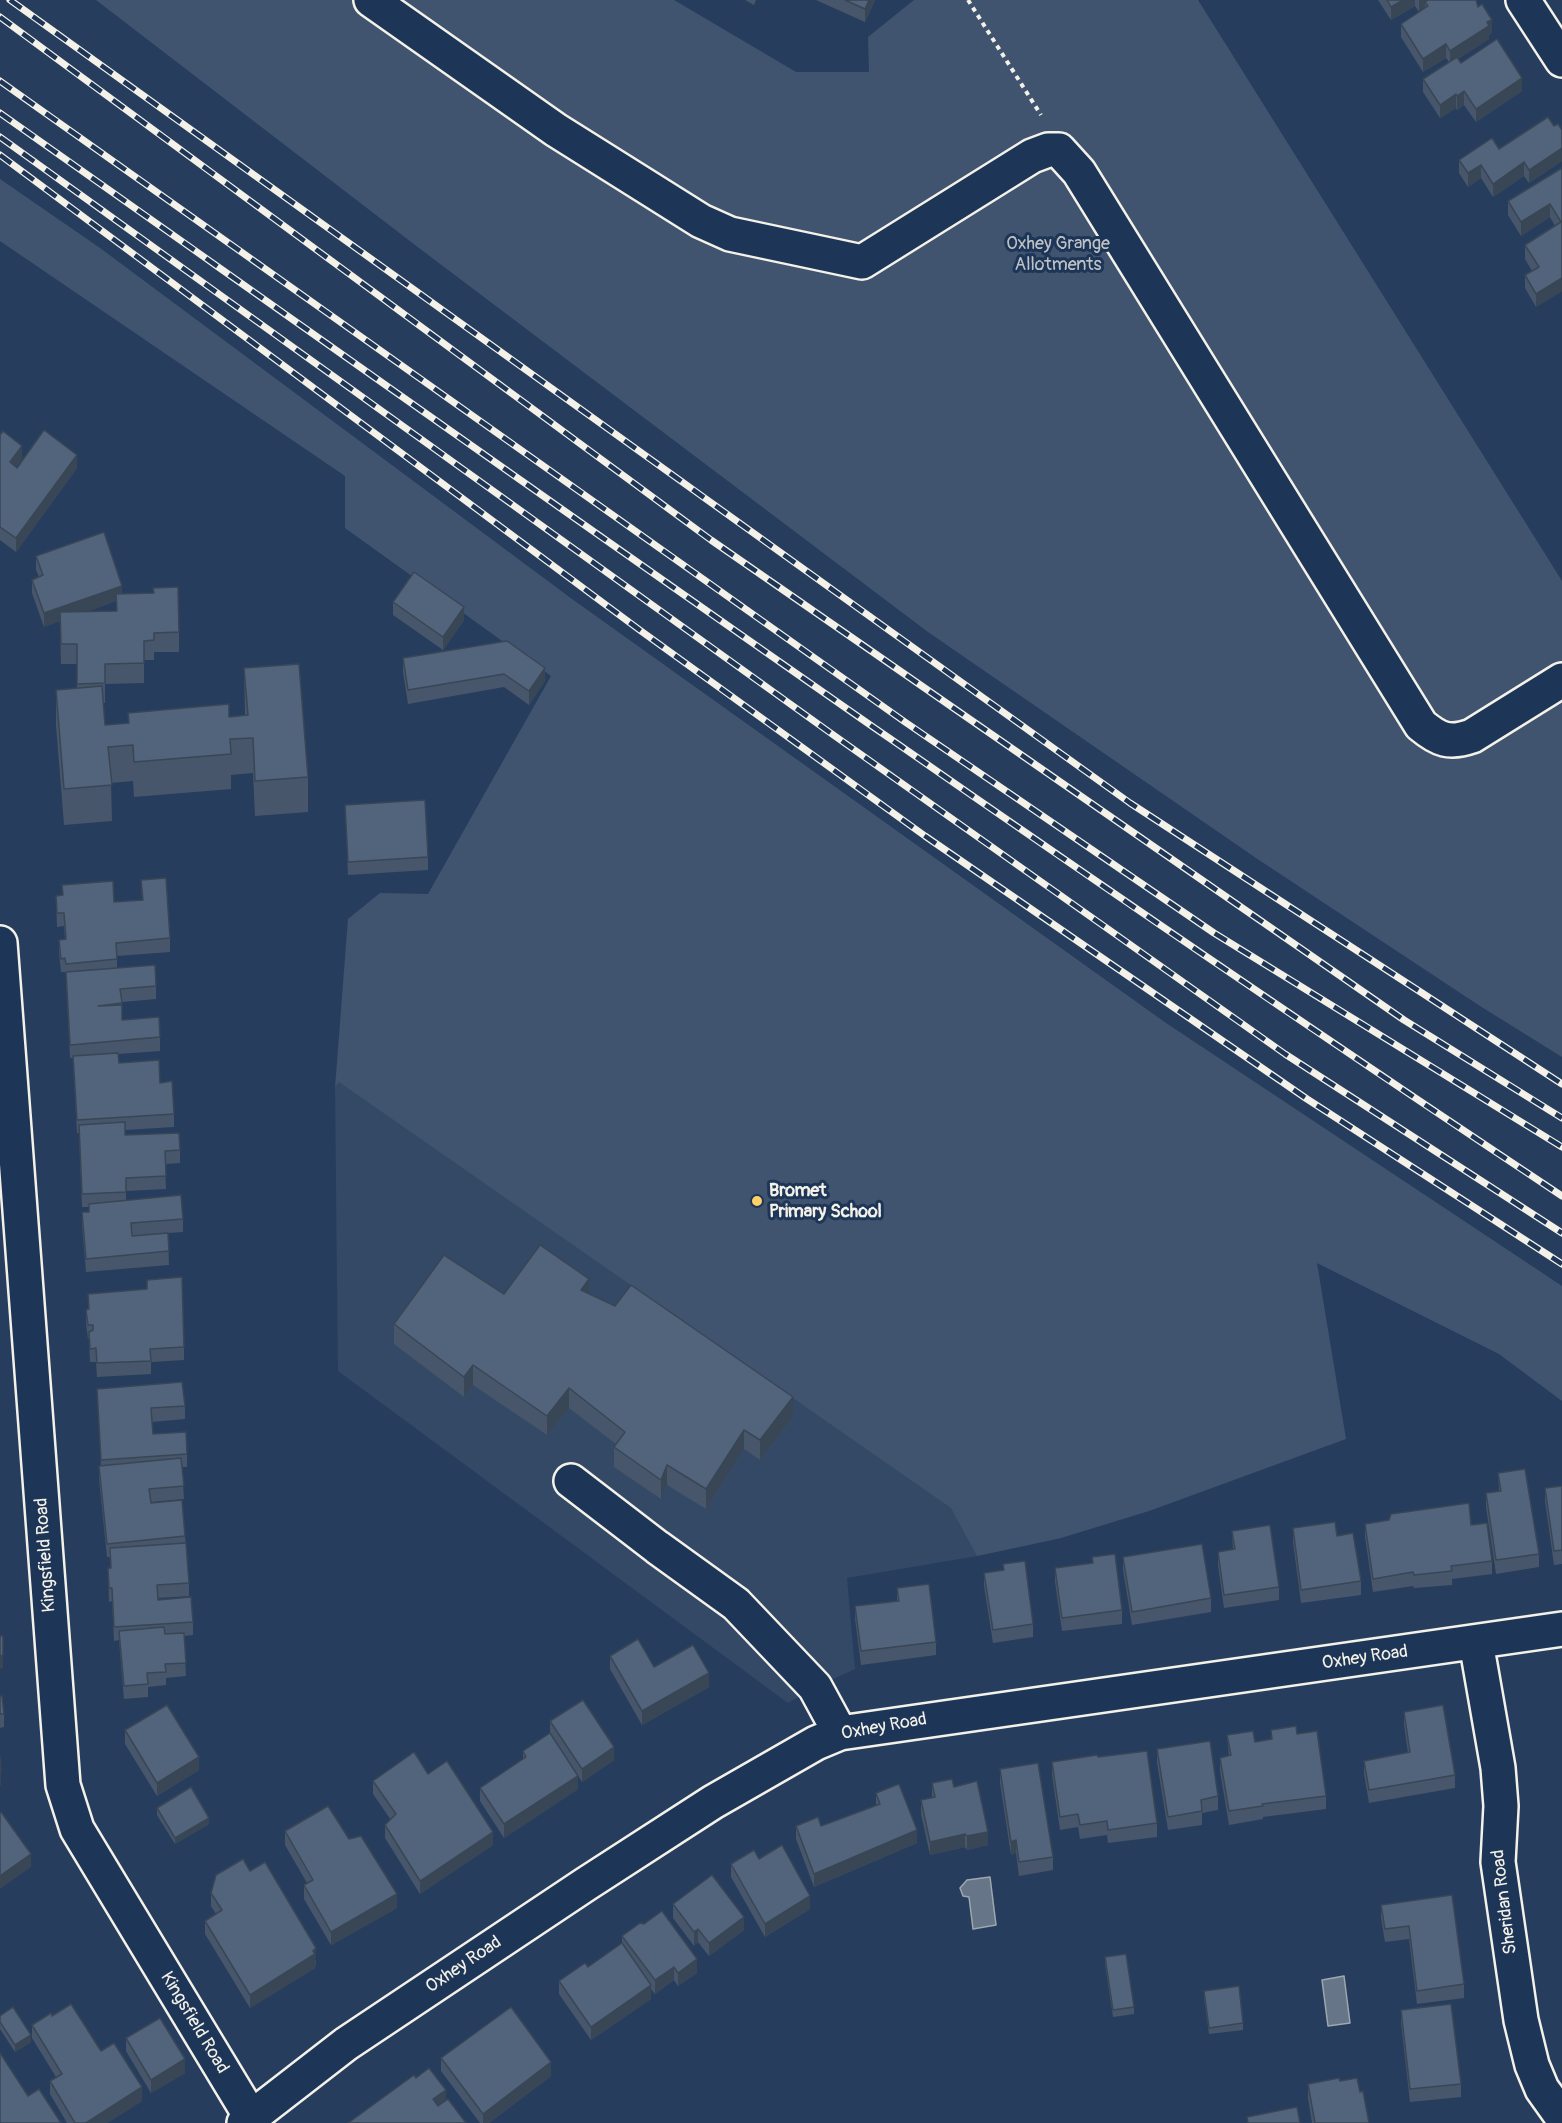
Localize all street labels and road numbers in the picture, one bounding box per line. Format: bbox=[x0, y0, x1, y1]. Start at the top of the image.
street label: Kingsfield Road bbox=[31, 1497, 61, 1613]
street label: Oxhey Road bbox=[1321, 1641, 1409, 1675]
street label: Oxhey Road bbox=[839, 1709, 929, 1745]
street label: Sheridan Road bbox=[1488, 1848, 1522, 1956]
street label: Oxhey Road bbox=[422, 1932, 506, 1998]
street label: Kingsfield Road bbox=[155, 1968, 233, 2078]

